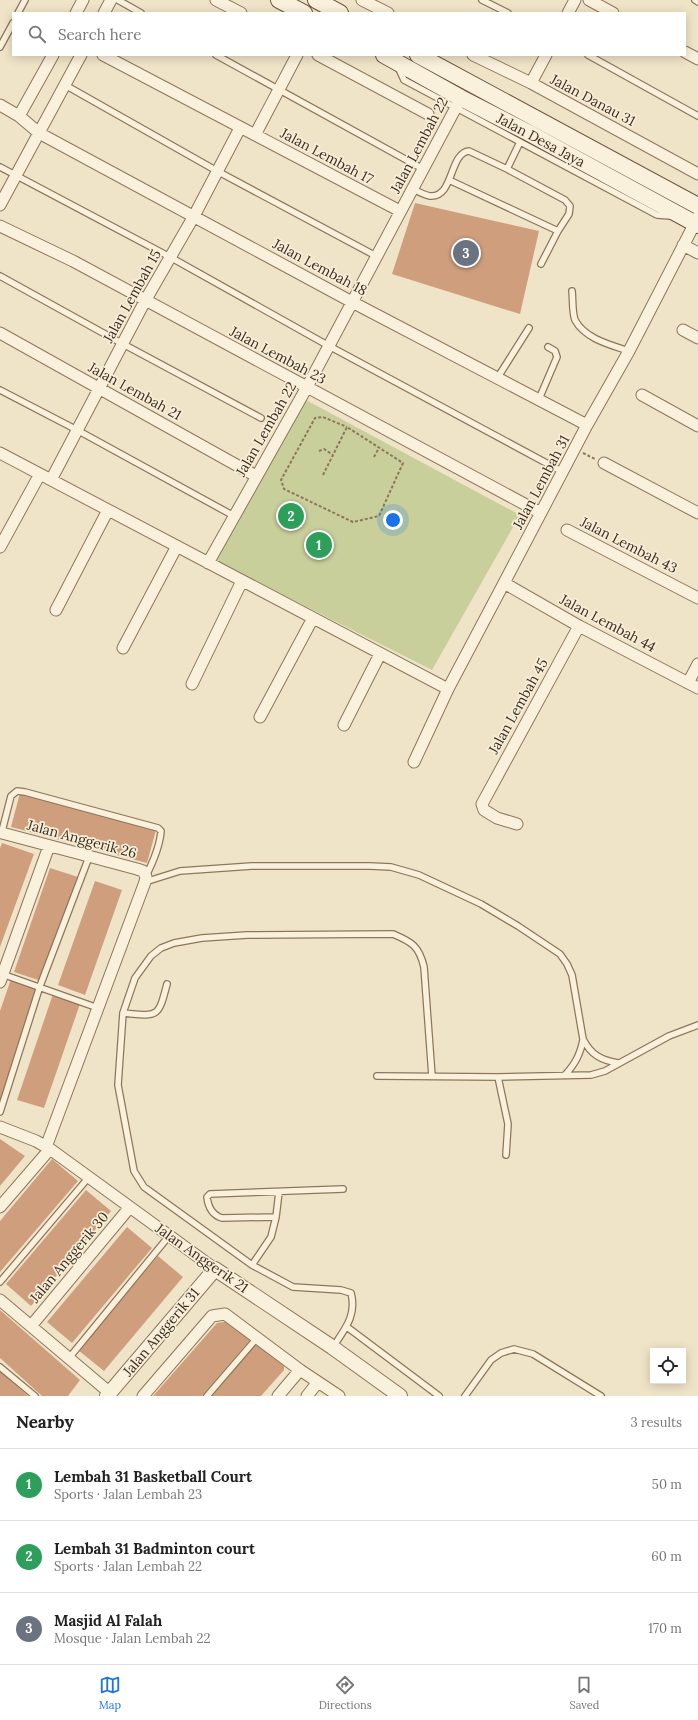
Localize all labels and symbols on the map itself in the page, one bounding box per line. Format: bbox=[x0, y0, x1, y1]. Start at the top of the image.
street label: Jalan Danau 31 bbox=[547, 70, 639, 130]
street label: Jalan Lembah 22 bbox=[386, 94, 452, 197]
street label: Jalan Desa Jaya bbox=[493, 109, 588, 171]
street label: Jalan Lembah 17 bbox=[277, 123, 377, 188]
street label: Jalan Lembah 18 bbox=[269, 234, 370, 299]
pin: 3 bbox=[453, 238, 479, 268]
street label: Jalan Lembah 15 bbox=[98, 246, 165, 347]
street label: Jalan Lembah 23 bbox=[226, 322, 329, 388]
street label: Jalan Lembah 21 bbox=[84, 358, 185, 424]
street label: Jalan Lembah 22 bbox=[231, 379, 300, 480]
street label: Jalan Lembah 31 bbox=[508, 432, 573, 533]
pin: 2 bbox=[278, 501, 304, 531]
your location bbox=[383, 510, 403, 530]
street label: Jalan Lembah 43 bbox=[577, 512, 681, 577]
pin: 1 bbox=[306, 530, 332, 560]
street label: Jalan Lembah 44 bbox=[556, 590, 659, 656]
street label: Jalan Lembah 45 bbox=[484, 655, 552, 758]
street label: Jalan Anggerik 26 bbox=[24, 815, 139, 862]
street label: Jalan Anggerik 30 bbox=[25, 1208, 112, 1307]
street label: Jalan Anggerik 21 bbox=[151, 1219, 252, 1297]
street label: Jalan Anggerik 31 bbox=[118, 1284, 203, 1381]

